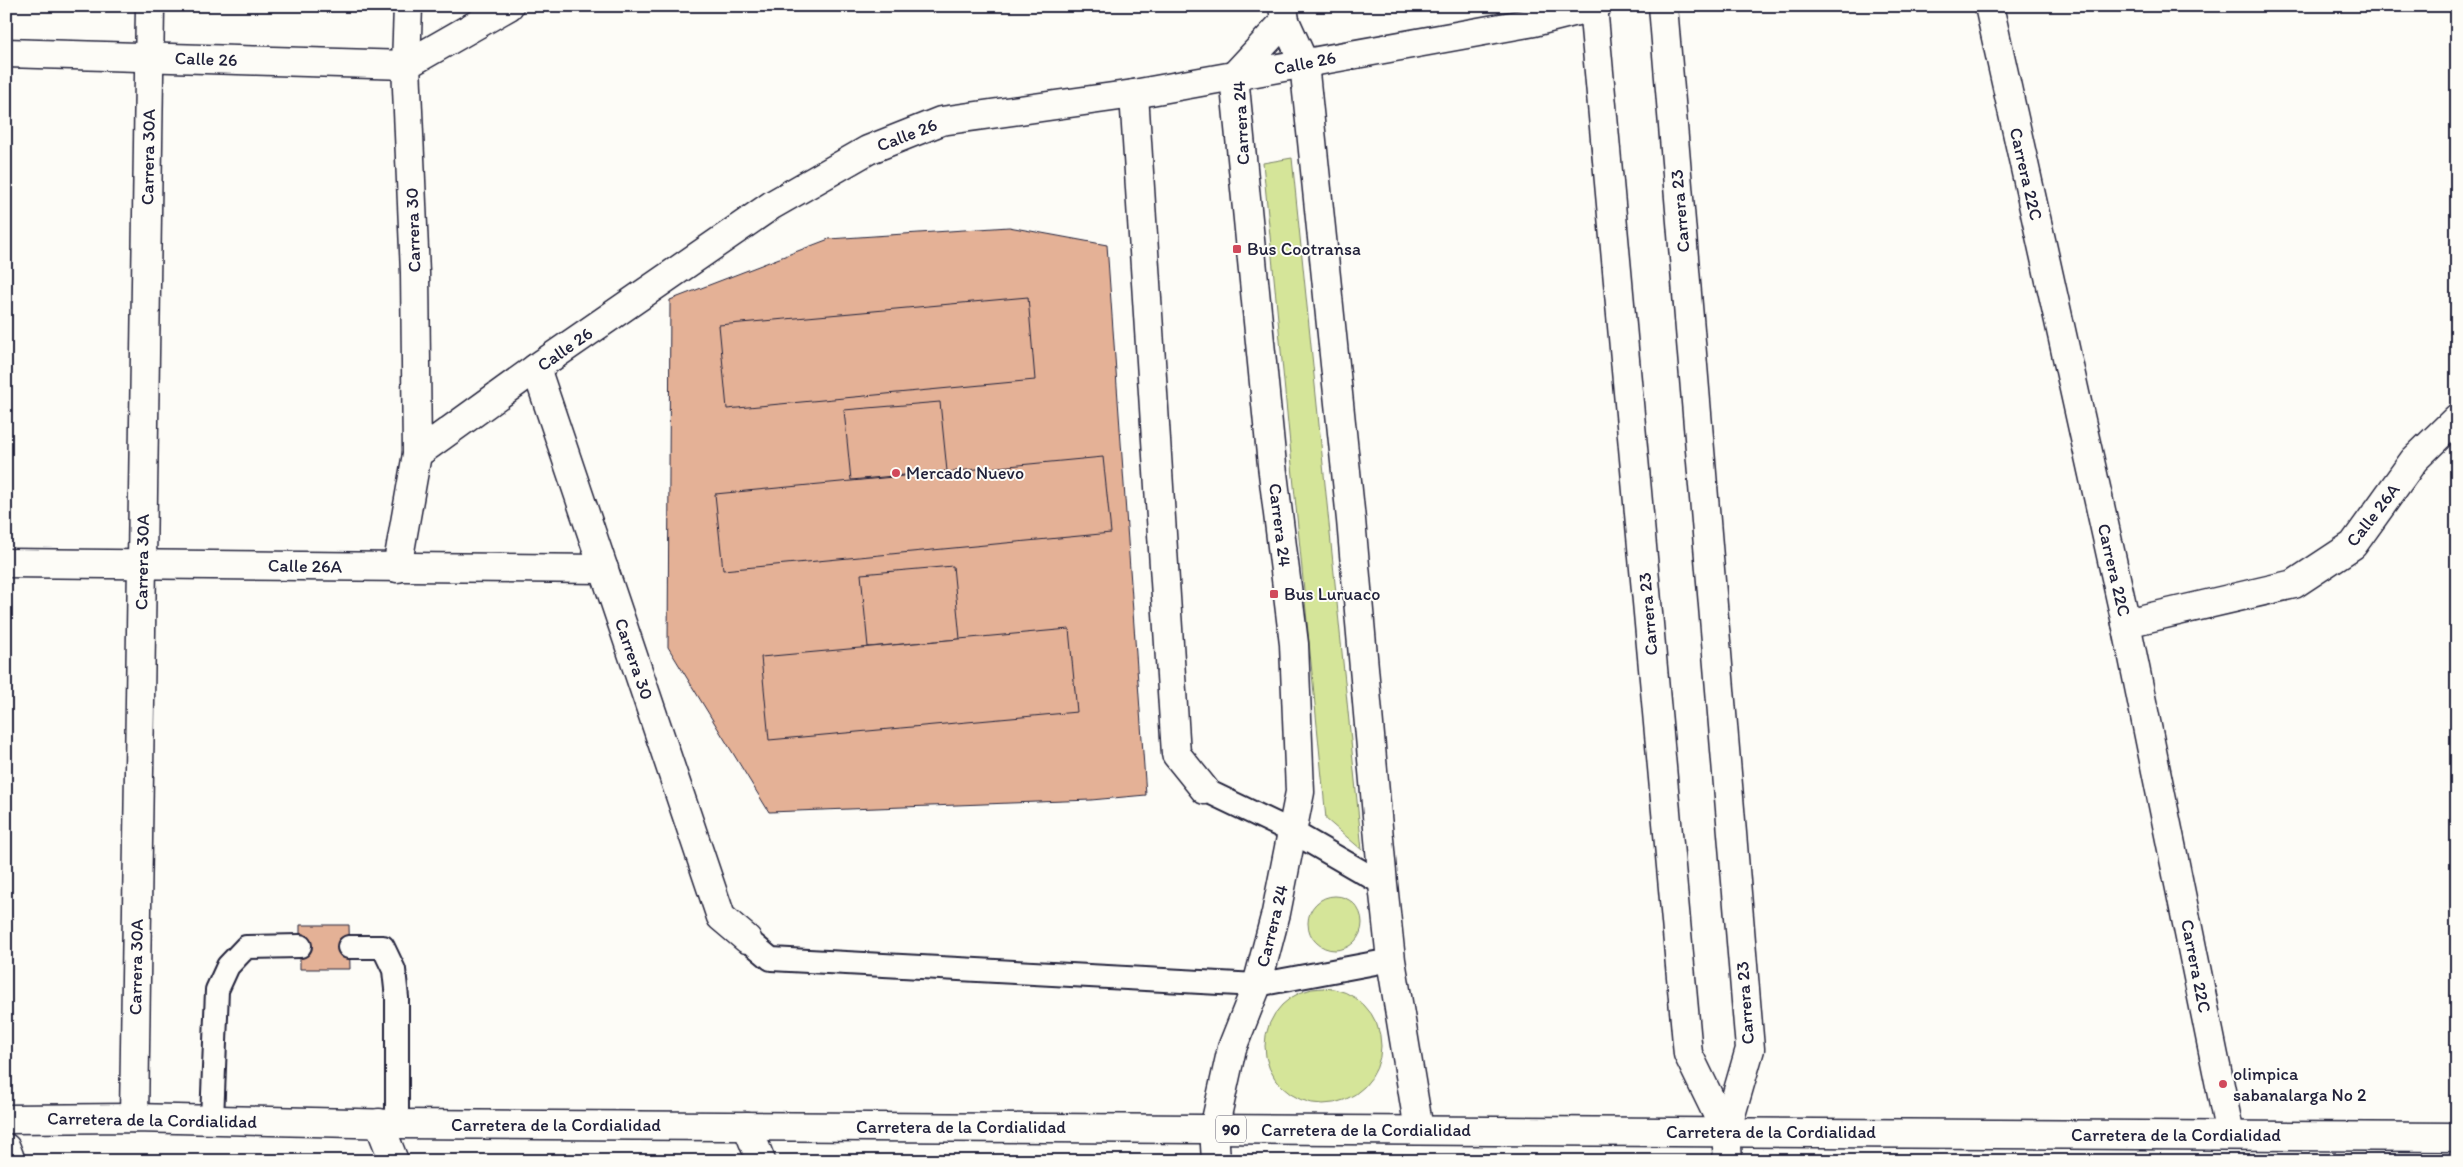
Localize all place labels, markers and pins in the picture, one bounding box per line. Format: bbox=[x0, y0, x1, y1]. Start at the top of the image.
place label: Bus Cootransa bbox=[1247, 238, 1361, 260]
marker: Bus Cootransa bbox=[1231, 243, 1243, 255]
place label: Mercado Nuevo bbox=[906, 462, 1024, 484]
marker: Mercado Nuevo bbox=[890, 467, 902, 479]
place label: Bus Luruaco bbox=[1284, 583, 1380, 605]
marker: Bus Luruaco bbox=[1268, 588, 1280, 600]
place label: olimpica sabanalarga No 2 bbox=[2233, 1063, 2367, 1106]
marker: olimpica sabanalarga No 2 bbox=[2217, 1078, 2229, 1090]

